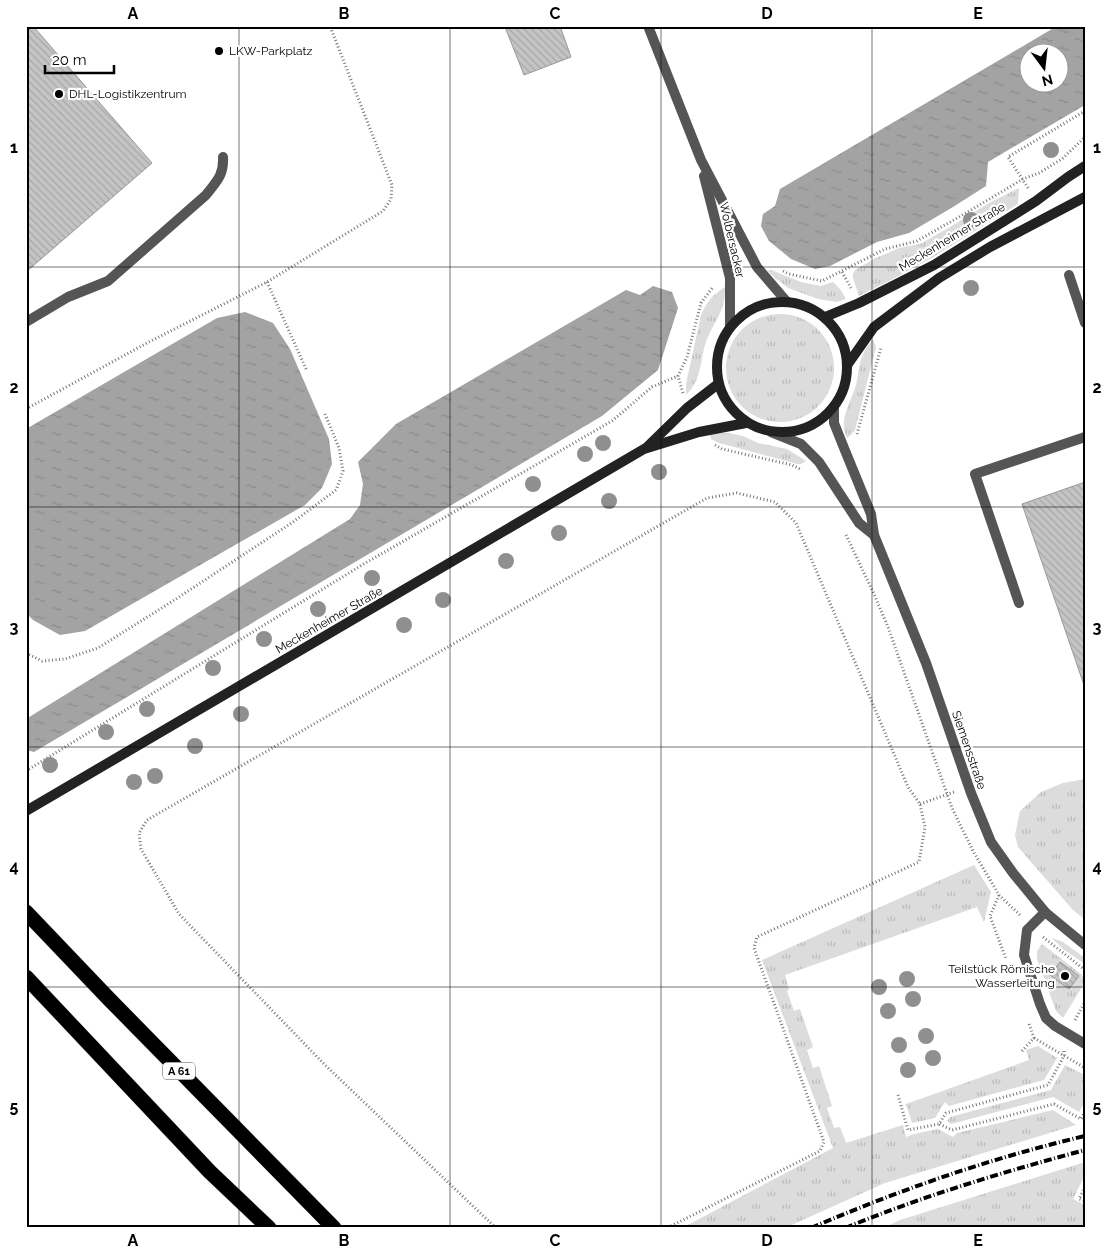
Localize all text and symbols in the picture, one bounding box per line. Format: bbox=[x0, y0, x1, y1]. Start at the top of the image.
text: A bbox=[128, 4, 139, 23]
text: B bbox=[339, 4, 350, 23]
text: C bbox=[550, 4, 561, 23]
text: D bbox=[761, 4, 773, 23]
text: E bbox=[973, 4, 983, 23]
scale bar bbox=[45, 42, 114, 74]
north arrow bbox=[1018, 42, 1068, 92]
place label: LKW-Parkplatz bbox=[229, 44, 313, 58]
marker: LKW-Parkplatz bbox=[213, 45, 225, 57]
text: 20 m bbox=[52, 51, 87, 69]
text: N bbox=[1040, 71, 1055, 90]
place label: DHL-Logistikzentrum bbox=[69, 87, 187, 101]
marker: DHL-Logistikzentrum bbox=[53, 88, 65, 100]
text: 1 bbox=[10, 138, 18, 157]
text: 1 bbox=[1093, 138, 1101, 157]
street label: Meckenheimer Straße bbox=[896, 200, 1008, 274]
street label: Wolbersacker bbox=[717, 201, 748, 280]
text: 2 bbox=[9, 378, 19, 397]
text: 2 bbox=[1092, 378, 1102, 397]
street label: Meckenheimer Straße bbox=[273, 584, 385, 656]
text: 3 bbox=[10, 618, 19, 637]
text: 3 bbox=[1093, 618, 1102, 637]
street label: Siemensstraße bbox=[949, 709, 989, 791]
text: 4 bbox=[9, 857, 19, 876]
text: 4 bbox=[1092, 857, 1102, 876]
place label: Teilstück Römische Wasserleitung bbox=[948, 962, 1055, 990]
marker: Teilstück Römische Wasserleitung bbox=[1059, 970, 1071, 982]
road number: A 61 bbox=[163, 1062, 195, 1080]
text: 5 bbox=[10, 1097, 19, 1116]
text: 5 bbox=[1093, 1097, 1102, 1116]
text: A bbox=[128, 1231, 139, 1250]
text: B bbox=[339, 1231, 350, 1250]
text: C bbox=[550, 1231, 561, 1250]
text: D bbox=[761, 1231, 773, 1250]
text: E bbox=[973, 1231, 983, 1250]

